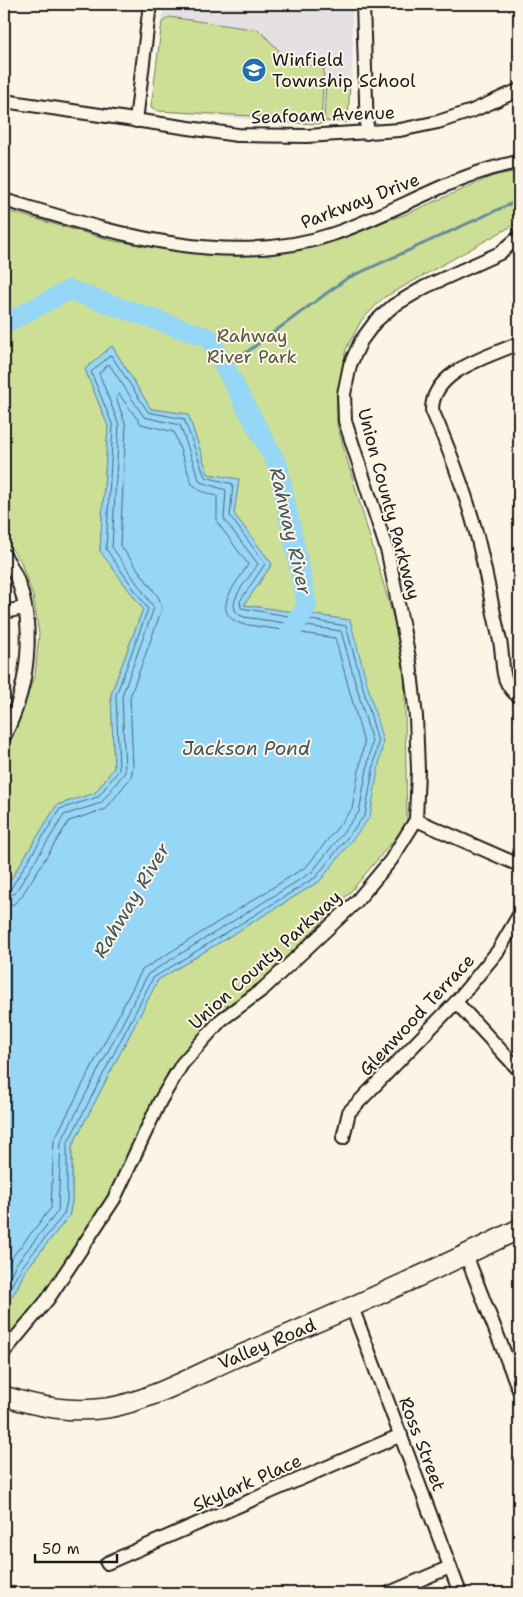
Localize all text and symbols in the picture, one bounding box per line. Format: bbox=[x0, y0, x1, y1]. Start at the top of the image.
place label: Winfield Township School bbox=[272, 48, 416, 93]
school or university icon: Winfield Township School bbox=[241, 57, 267, 83]
street label: Seafoam Avenue bbox=[251, 100, 395, 130]
street label: Parkway Drive bbox=[297, 167, 423, 235]
park label: Rahway River Park bbox=[207, 324, 297, 369]
street label: Union County Parkway bbox=[352, 406, 426, 602]
water label: Rahway River bbox=[264, 465, 318, 598]
water label: Jackson Pond bbox=[182, 736, 310, 761]
water label: Rahway River bbox=[87, 837, 176, 962]
street label: Union County Parkway bbox=[184, 885, 346, 1035]
street label: Glenwood Terrace bbox=[354, 949, 480, 1081]
street label: Valley Road bbox=[214, 1313, 320, 1375]
street label: Ross Street bbox=[393, 1393, 451, 1495]
street label: Skylark Place bbox=[189, 1448, 305, 1518]
scale bar bbox=[35, 1532, 118, 1564]
text: 50 m bbox=[42, 1539, 80, 1559]

